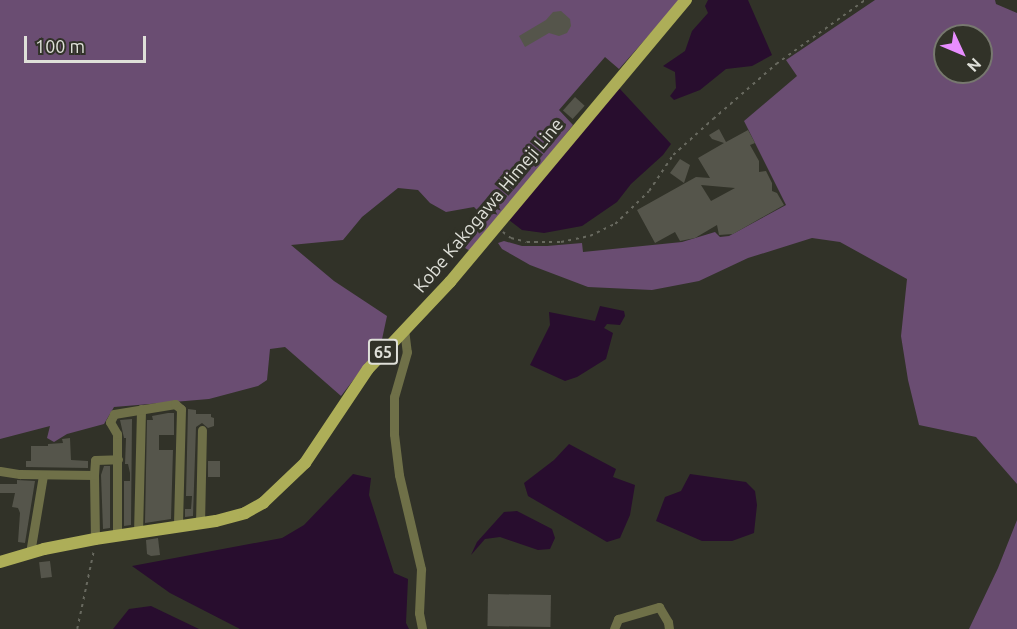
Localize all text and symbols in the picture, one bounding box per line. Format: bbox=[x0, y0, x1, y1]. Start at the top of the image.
scale bar bbox=[27, 24, 148, 62]
north arrow bbox=[933, 24, 993, 84]
text: 100 m bbox=[35, 36, 85, 56]
text: N bbox=[964, 55, 985, 76]
street label: Kobe Kakogawa Himeji Line bbox=[409, 113, 567, 297]
road number: 65 bbox=[366, 339, 400, 365]

